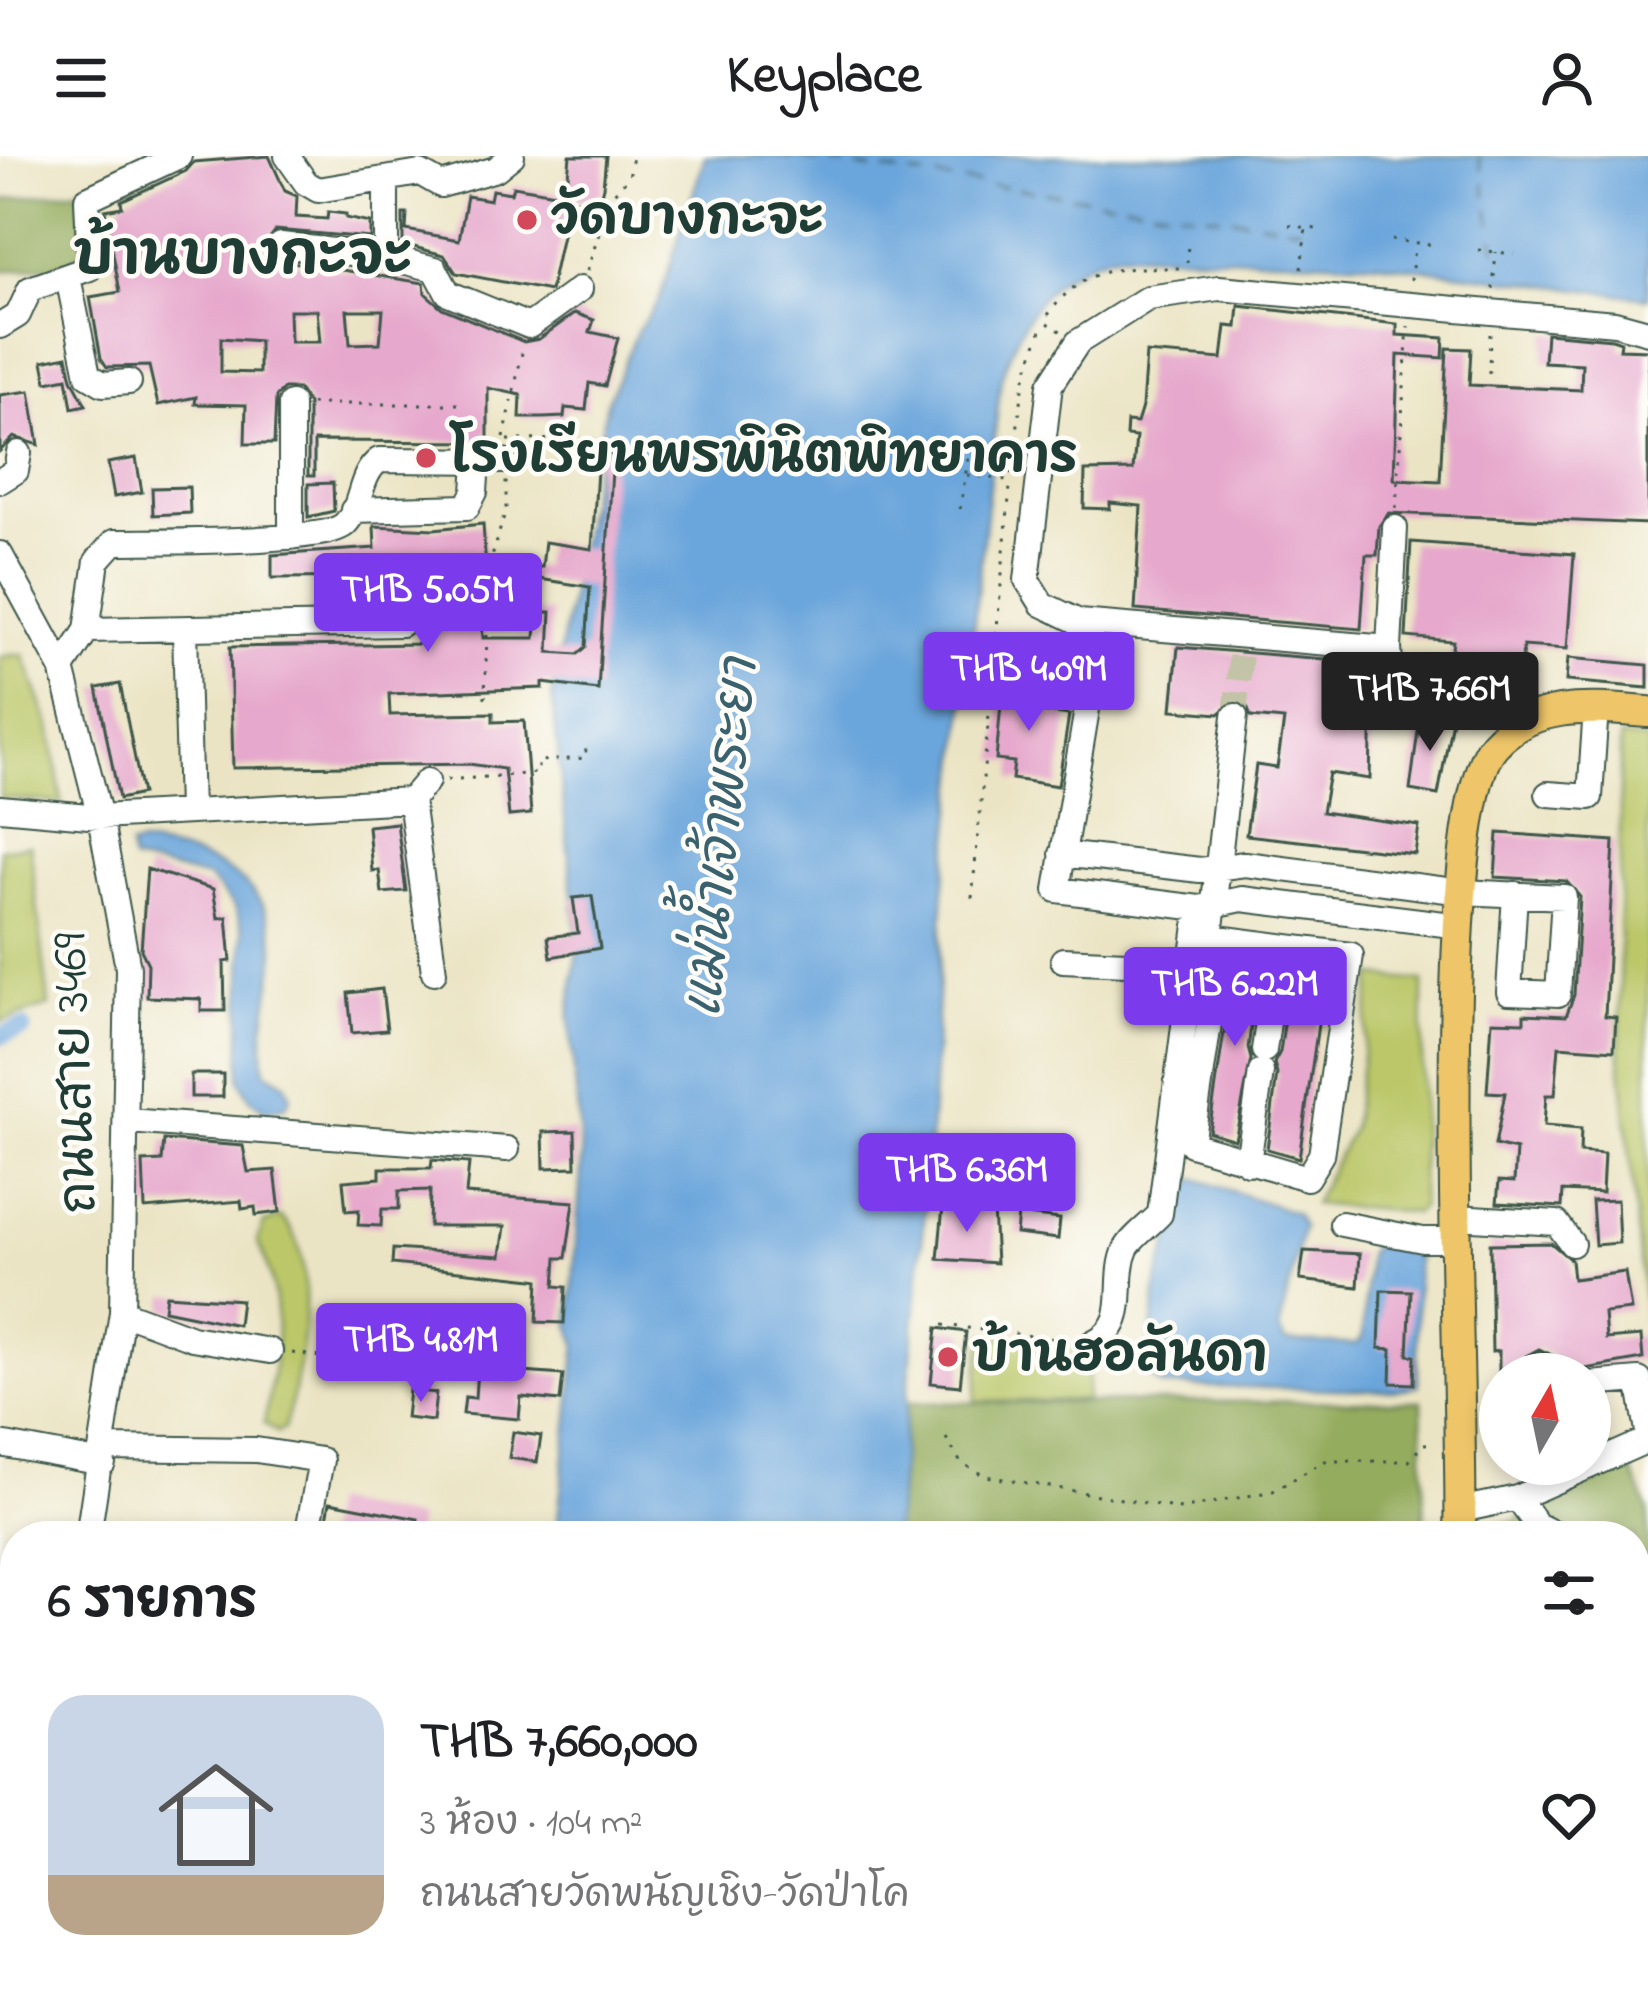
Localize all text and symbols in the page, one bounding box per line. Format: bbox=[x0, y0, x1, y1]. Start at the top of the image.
text: Keyplace bbox=[727, 39, 921, 117]
icon: menu bbox=[48, 45, 114, 111]
icon: person bbox=[1534, 45, 1600, 111]
place label: วัดบางกะจะ bbox=[551, 183, 824, 258]
marker: วัดบางกะจะ bbox=[514, 207, 540, 233]
district label: บ้านบางกะจะ bbox=[73, 216, 413, 301]
place label: โรงเรียนพรพินิตพิทยาคาร bbox=[449, 420, 1078, 496]
marker: โรงเรียนพรพินิตพิทยาคาร bbox=[413, 445, 439, 471]
pin: THB 5.05M bbox=[291, 553, 565, 655]
text: THB 5.05M bbox=[341, 563, 515, 620]
pin: THB 4.09M bbox=[892, 632, 1166, 734]
text: THB 4.09M bbox=[950, 642, 1108, 699]
water label: แม่น้ำเจ้าพระยา bbox=[651, 650, 782, 1021]
pin: THB 7.66M bbox=[1293, 652, 1567, 754]
text: THB 7.66M bbox=[1348, 662, 1512, 719]
street label: ถนนสาย 3469 bbox=[35, 931, 119, 1215]
pin: THB 6.22M bbox=[1098, 947, 1372, 1049]
text: THB 6.22M bbox=[1151, 957, 1319, 1014]
pin: THB 6.36M bbox=[830, 1133, 1104, 1235]
text: THB 6.36M bbox=[885, 1143, 1049, 1200]
pin: THB 4.81M bbox=[284, 1303, 558, 1405]
text: THB 4.81M bbox=[343, 1313, 499, 1370]
place label: บ้านฮอลันดา bbox=[972, 1320, 1267, 1395]
marker: บ้านฮอลันดา bbox=[935, 1344, 961, 1370]
north arrow bbox=[1479, 1353, 1611, 1485]
map controls bbox=[1479, 1353, 1611, 1485]
icon: filters bbox=[1536, 1560, 1602, 1626]
text: 6 รายการ bbox=[48, 1566, 257, 1641]
text: THB 7,660,000 bbox=[420, 1706, 698, 1781]
icon: home bbox=[144, 1743, 288, 1887]
icon: heart bbox=[1536, 1782, 1602, 1848]
text: 3 ห้อง · 104 m² bbox=[420, 1796, 643, 1853]
text: ถนนสายวัดพนัญเชิง-วัดป่าโค bbox=[420, 1868, 909, 1925]

